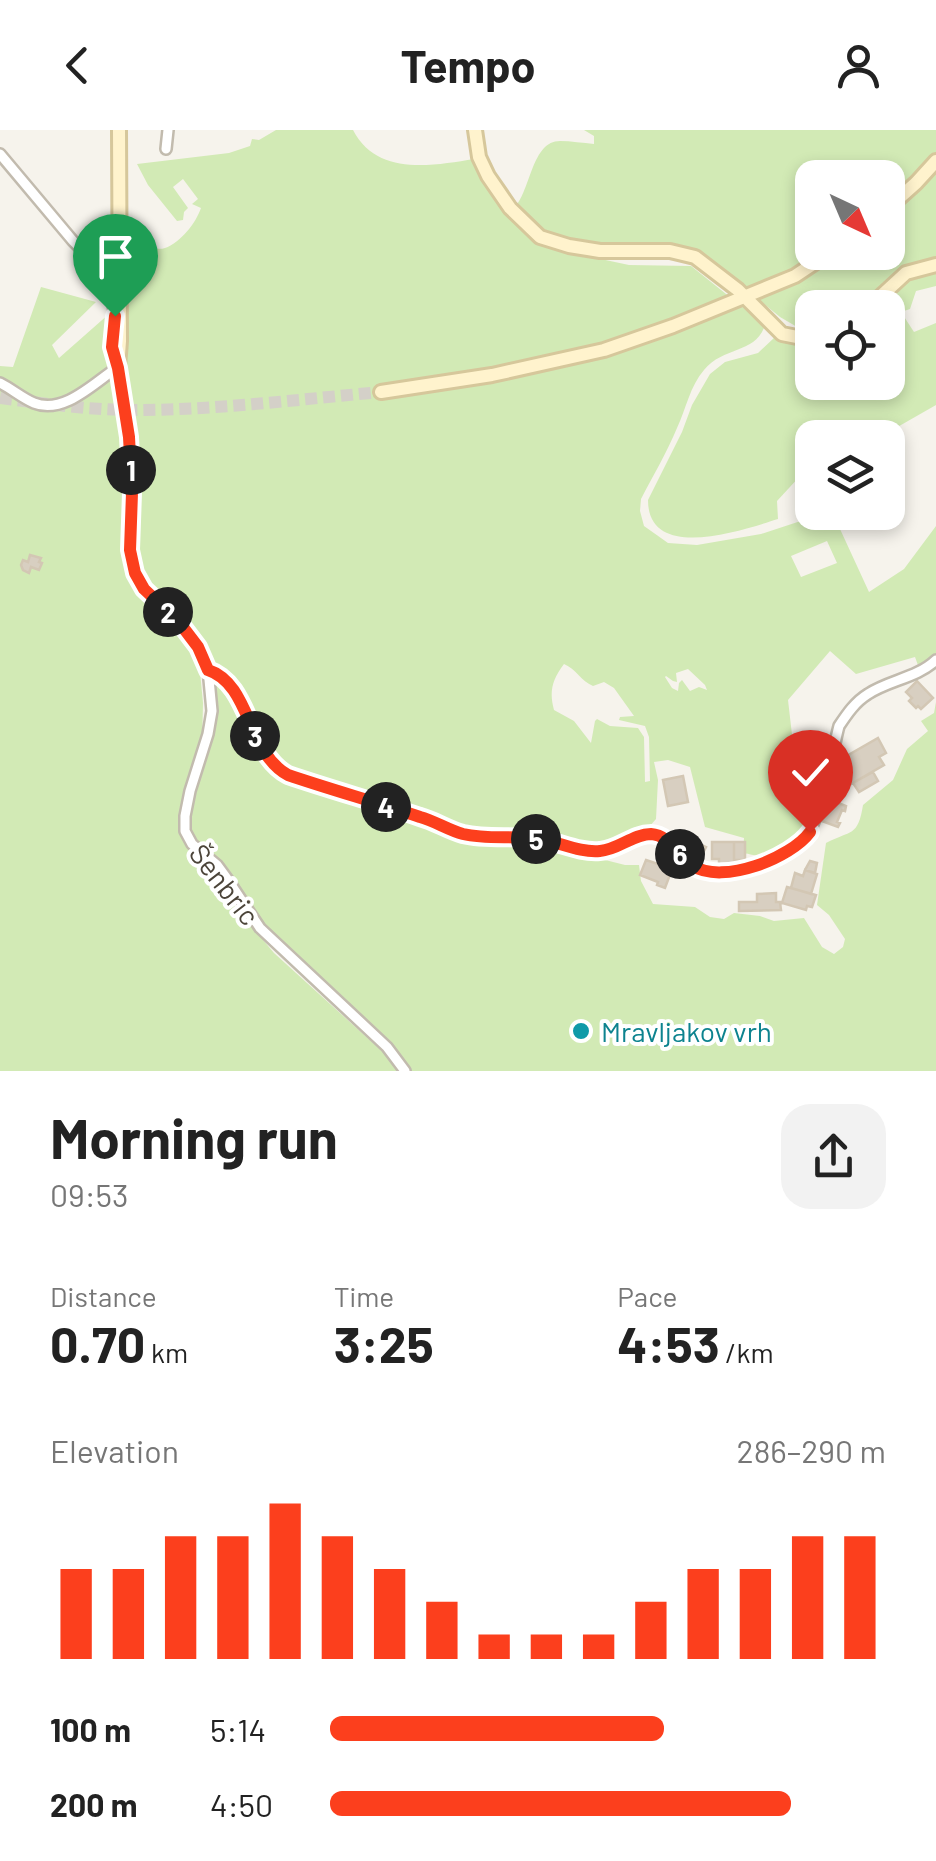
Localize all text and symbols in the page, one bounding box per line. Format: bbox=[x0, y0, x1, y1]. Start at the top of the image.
icon: back bbox=[50, 38, 105, 93]
text: Tempo bbox=[400, 38, 536, 92]
icon: person bbox=[831, 38, 886, 93]
north arrow bbox=[795, 160, 905, 270]
map controls bbox=[795, 160, 905, 530]
pin bbox=[73, 214, 158, 317]
icon: arrive bbox=[88, 229, 143, 284]
button: locate bbox=[795, 290, 905, 400]
button: layers bbox=[795, 420, 905, 530]
pin: 1 bbox=[106, 445, 156, 495]
text: 1 bbox=[126, 453, 136, 487]
pin: 2 bbox=[143, 587, 193, 637]
text: 2 bbox=[160, 595, 176, 629]
pin: 3 bbox=[230, 711, 280, 761]
text: 3 bbox=[247, 719, 263, 753]
pin bbox=[768, 730, 853, 833]
icon: check bbox=[783, 745, 838, 800]
pin: 4 bbox=[361, 782, 411, 832]
text: 4 bbox=[378, 790, 394, 824]
pin: 5 bbox=[511, 814, 561, 864]
text: 5 bbox=[528, 822, 544, 856]
pin: 6 bbox=[655, 829, 705, 879]
street label: Šenbric bbox=[183, 837, 267, 931]
text: 6 bbox=[672, 837, 688, 871]
place label: Mravljakov vrh bbox=[601, 1014, 772, 1048]
marker: Mravljakov vrh bbox=[570, 1020, 592, 1042]
text: Morning run bbox=[50, 1104, 338, 1170]
button: share bbox=[781, 1104, 886, 1209]
text: 09:53 bbox=[50, 1175, 129, 1213]
text: Distance bbox=[50, 1279, 157, 1313]
text: Time bbox=[334, 1279, 394, 1313]
text: Pace bbox=[617, 1279, 678, 1313]
text: 0.70 bbox=[50, 1313, 145, 1373]
text: 3:25 bbox=[334, 1313, 434, 1373]
text: 4:53 bbox=[617, 1313, 720, 1373]
text: km bbox=[145, 1335, 188, 1369]
text: /km bbox=[720, 1335, 774, 1369]
text: Elevation bbox=[50, 1431, 179, 1469]
text: 286–290 m bbox=[737, 1431, 886, 1469]
text: 100 m bbox=[50, 1710, 131, 1748]
text: 5:14 bbox=[210, 1710, 266, 1748]
text: 200 m bbox=[50, 1785, 138, 1823]
text: 4:50 bbox=[210, 1785, 273, 1823]

